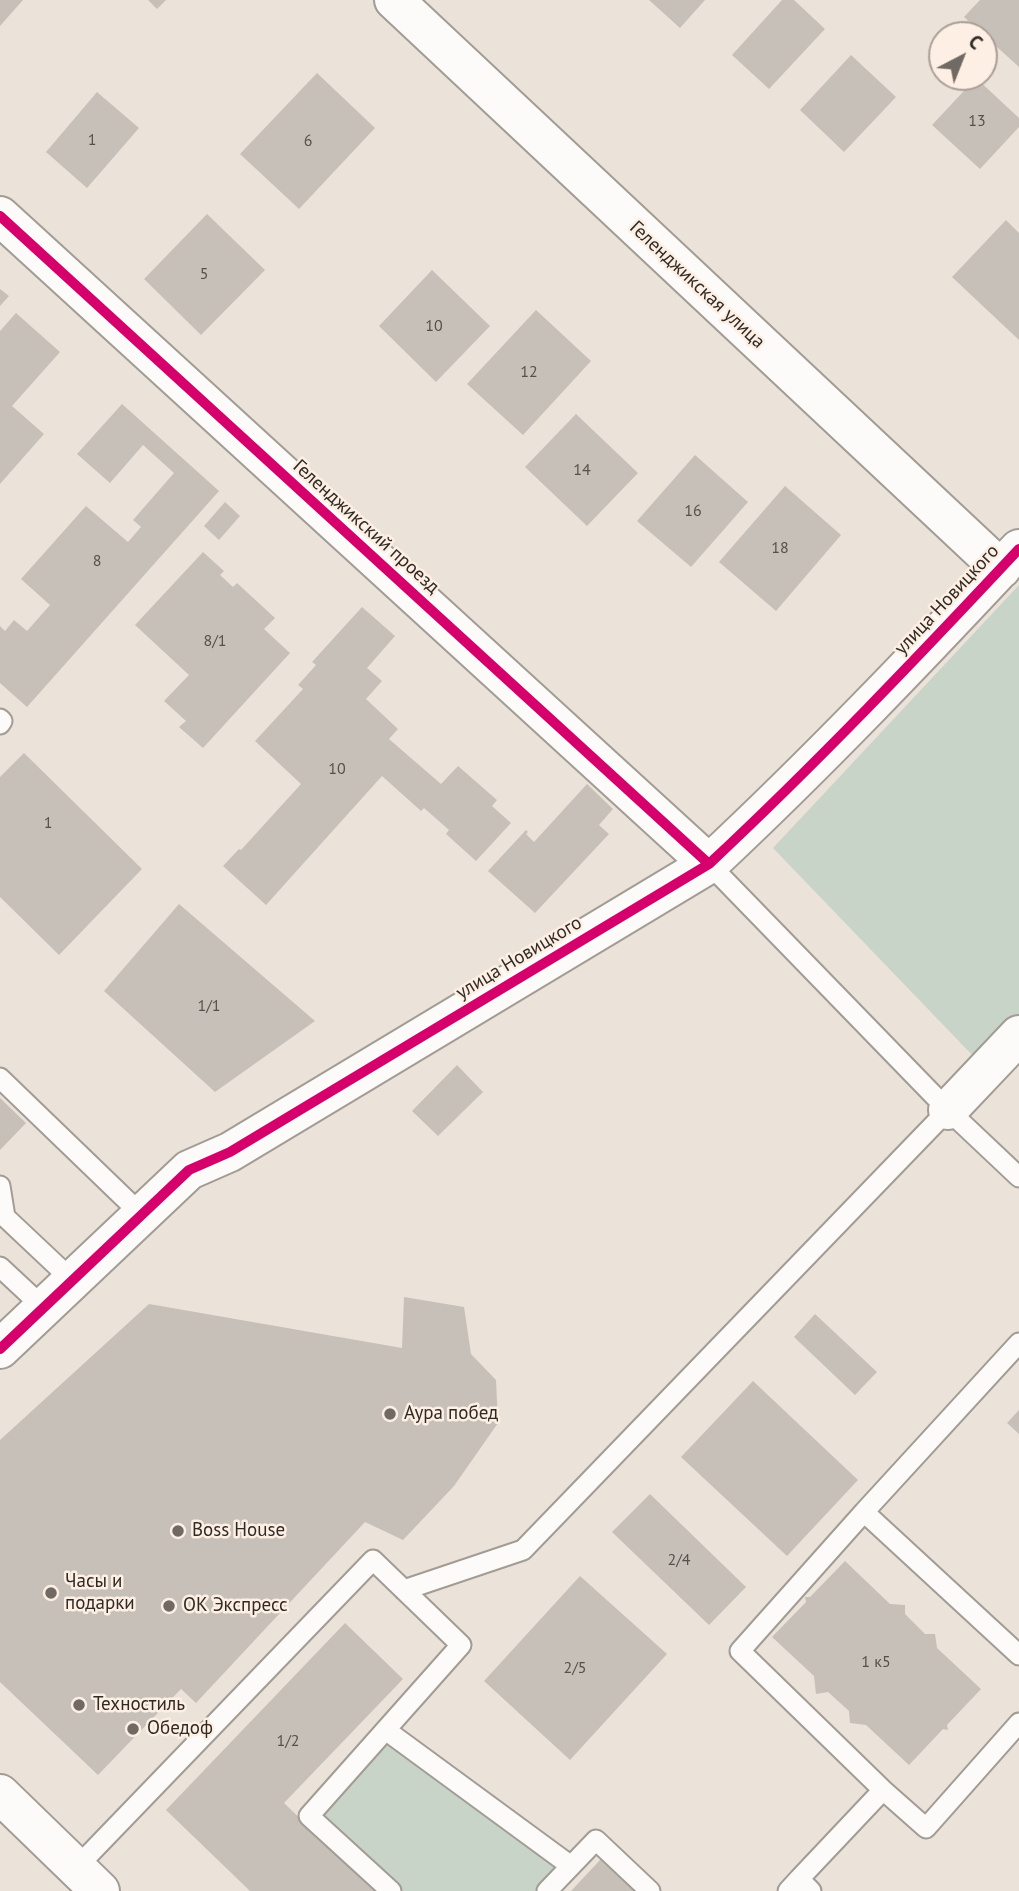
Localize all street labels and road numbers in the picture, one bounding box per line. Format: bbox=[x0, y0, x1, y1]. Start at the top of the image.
street label: Геленджикская улица bbox=[625, 216, 769, 354]
street label: Геленджикский проезд bbox=[288, 455, 444, 599]
street label: улица Новицкого bbox=[890, 540, 1004, 660]
street label: улица Новицкого bbox=[452, 912, 586, 1004]

